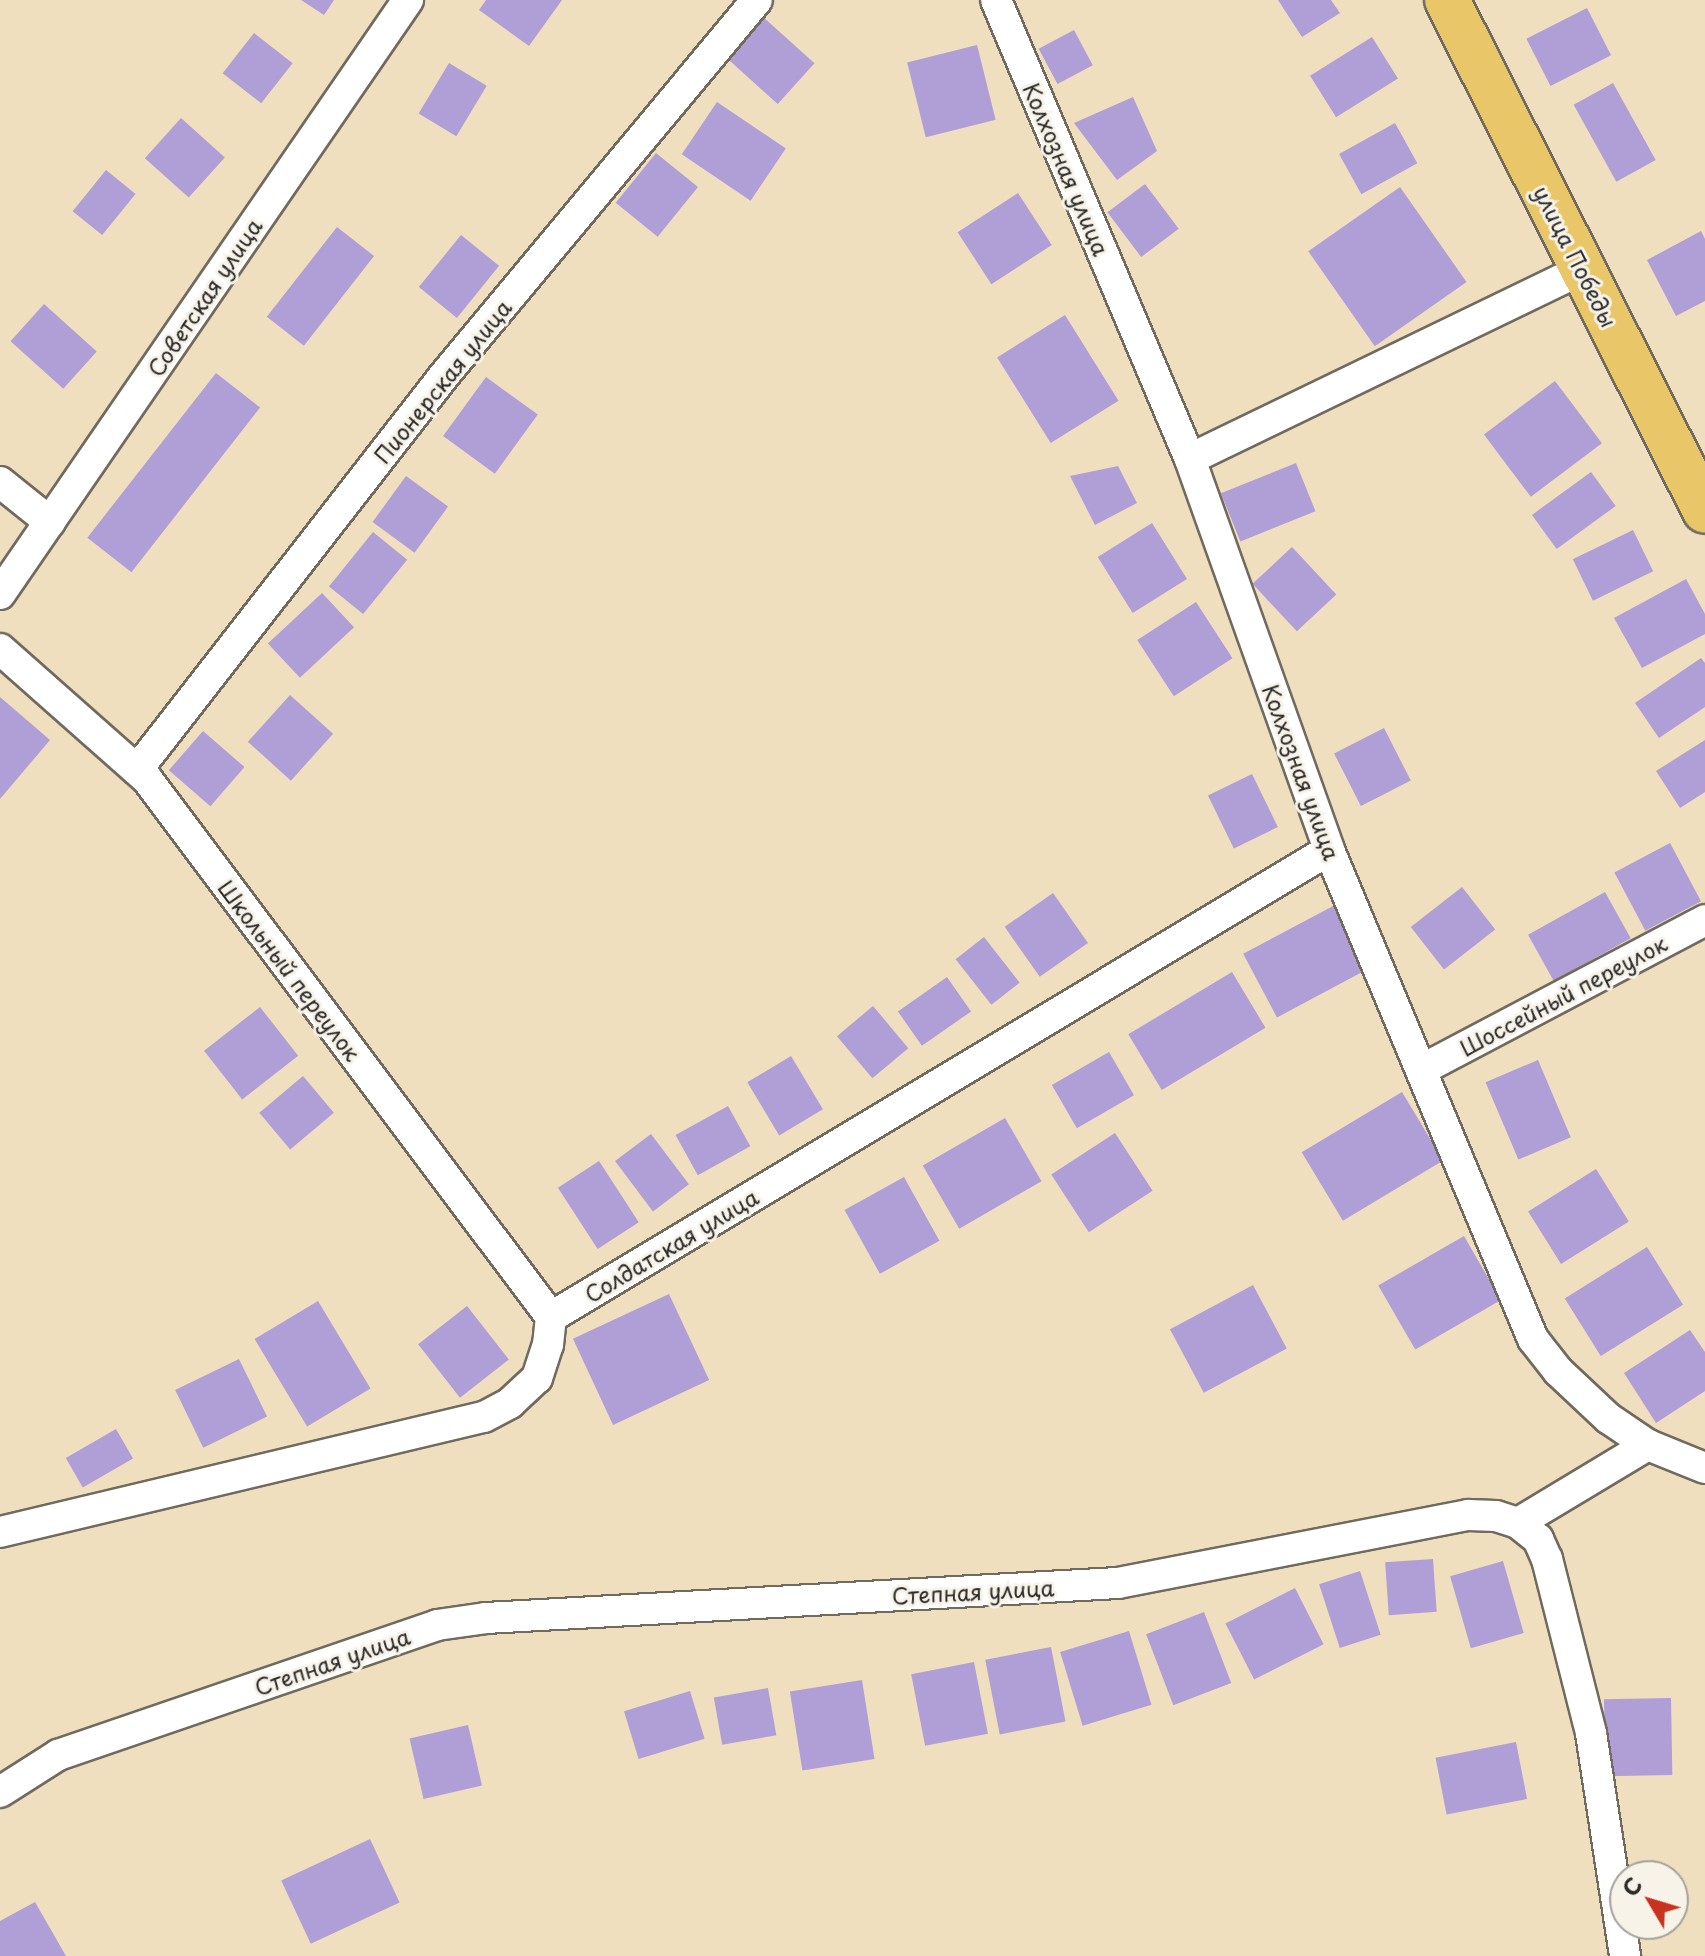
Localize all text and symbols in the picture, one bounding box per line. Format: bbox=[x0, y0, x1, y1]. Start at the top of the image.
street label: Колхозная улица bbox=[1018, 78, 1116, 260]
street label: улица Победы bbox=[1529, 180, 1623, 332]
street label: Советская улица bbox=[141, 213, 267, 381]
street label: Пионерская улица bbox=[368, 294, 516, 468]
street label: Колхозная улица bbox=[1258, 680, 1346, 864]
street label: Школьный переулок bbox=[213, 874, 367, 1066]
street label: Шоссейный переулок bbox=[1455, 929, 1671, 1061]
street label: Солдатская улица bbox=[579, 1182, 763, 1308]
street label: Степная улица bbox=[890, 1574, 1056, 1608]
street label: Степная улица bbox=[250, 1622, 414, 1700]
north arrow bbox=[1609, 1860, 1689, 1940]
text: С bbox=[1613, 1869, 1649, 1903]

